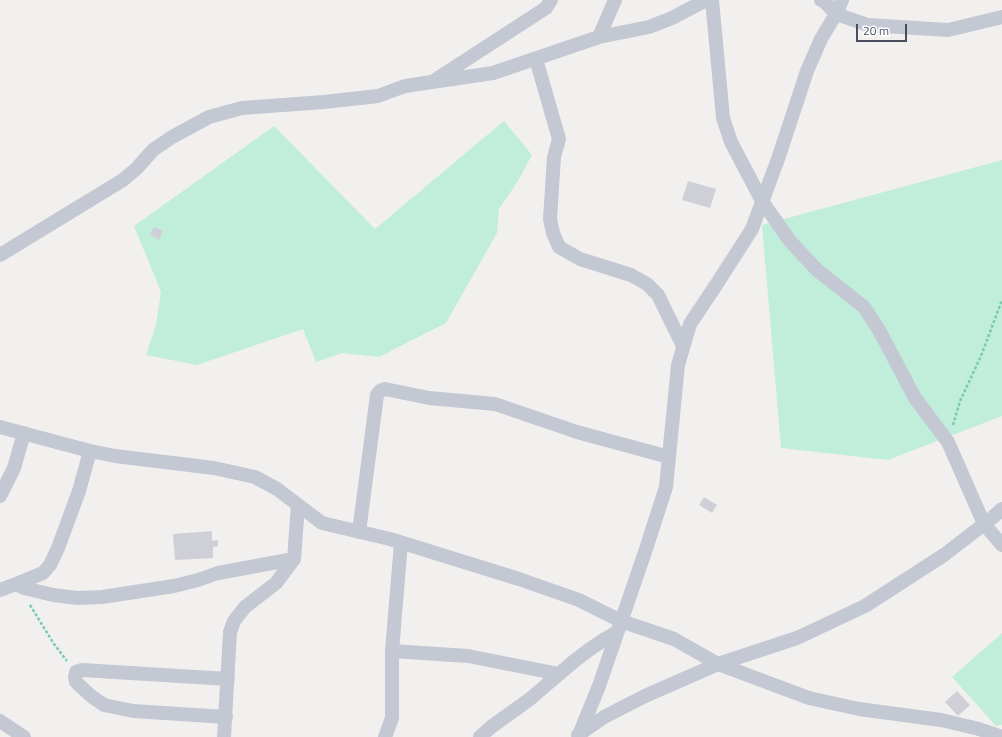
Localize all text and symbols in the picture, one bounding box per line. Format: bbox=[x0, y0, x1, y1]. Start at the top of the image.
scale bar bbox=[858, 16, 909, 42]
text: 20 m bbox=[863, 21, 889, 40]

